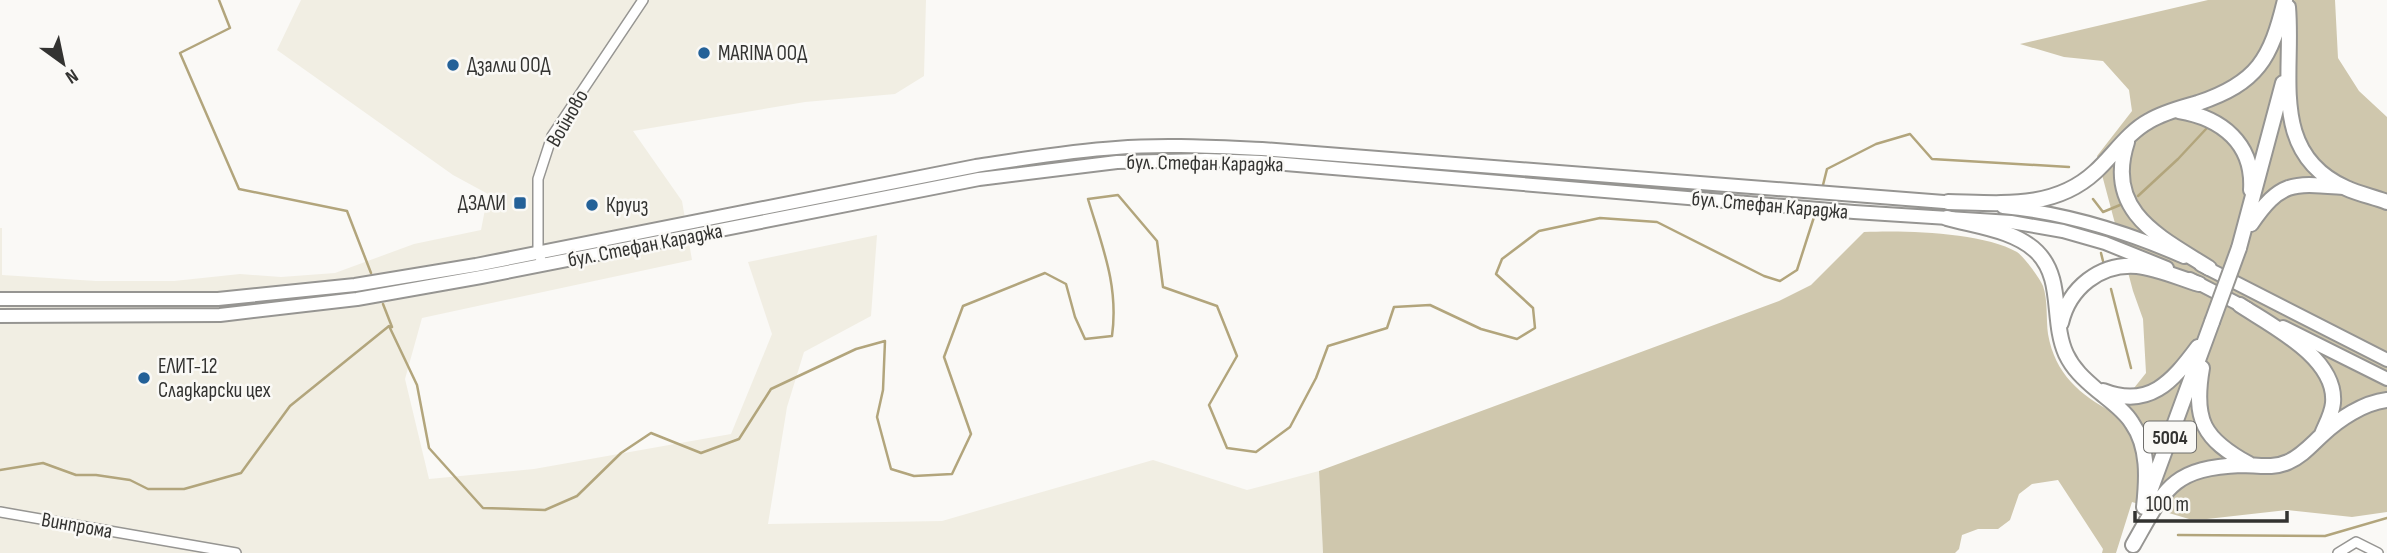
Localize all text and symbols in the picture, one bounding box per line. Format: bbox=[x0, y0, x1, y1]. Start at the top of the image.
north arrow bbox=[28, 28, 98, 98]
place label: MARINA ООД bbox=[718, 41, 807, 66]
marker: MARINA ООД bbox=[696, 45, 712, 61]
place label: Дзалли ООД bbox=[467, 53, 551, 78]
marker: Дзалли ООД bbox=[445, 57, 461, 73]
text: N bbox=[61, 64, 82, 88]
street label: Войново bbox=[541, 85, 594, 151]
street label: бул. Стефан Караджа bbox=[1126, 150, 1284, 177]
street label: бул. Стефан Караджа bbox=[1691, 186, 1849, 225]
place label: ДЗАЛИ bbox=[458, 191, 506, 216]
place label: Круиз bbox=[606, 193, 648, 218]
marker: ДЗАЛИ bbox=[512, 195, 528, 211]
marker: Круиз bbox=[584, 197, 600, 213]
street label: бул. Стефан Караджа bbox=[566, 218, 725, 273]
place label: ЕЛИТ-12 Сладкарски цех bbox=[158, 354, 271, 403]
marker: ЕЛИТ-12 Сладкарски цех bbox=[136, 370, 152, 386]
road number: 5004 bbox=[2144, 422, 2196, 452]
scale bar bbox=[2135, 480, 2287, 524]
text: 100 m bbox=[2146, 492, 2189, 517]
street label: Винпрома bbox=[39, 507, 114, 544]

